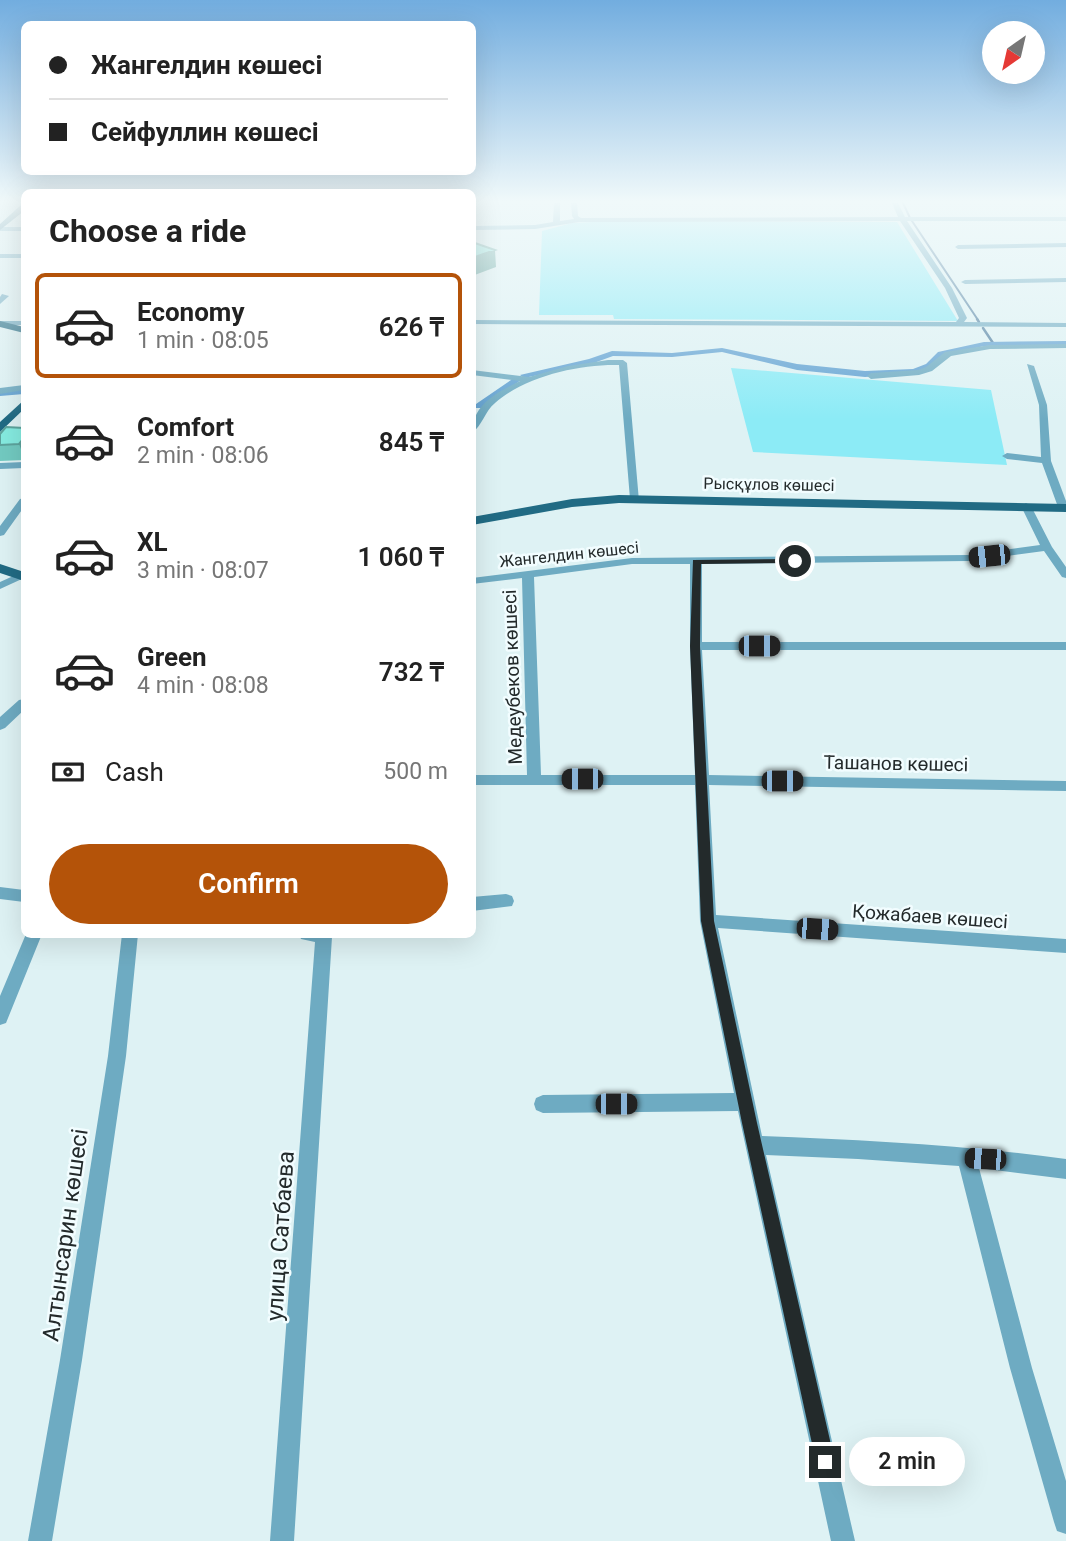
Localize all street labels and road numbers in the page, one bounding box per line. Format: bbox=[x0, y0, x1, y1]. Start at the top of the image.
street label: Рысқұлов көшесі bbox=[703, 474, 835, 495]
street label: Жангелдин көшесі bbox=[498, 538, 640, 571]
street label: Медеубеков көшесі bbox=[498, 589, 527, 765]
street label: Ташанов көшесі bbox=[823, 751, 969, 776]
street label: Қожабаев көшесі bbox=[851, 900, 1009, 933]
street label: Алтынсарин көшесі bbox=[37, 1127, 94, 1343]
street label: улица Сатбаева bbox=[261, 1150, 300, 1322]

